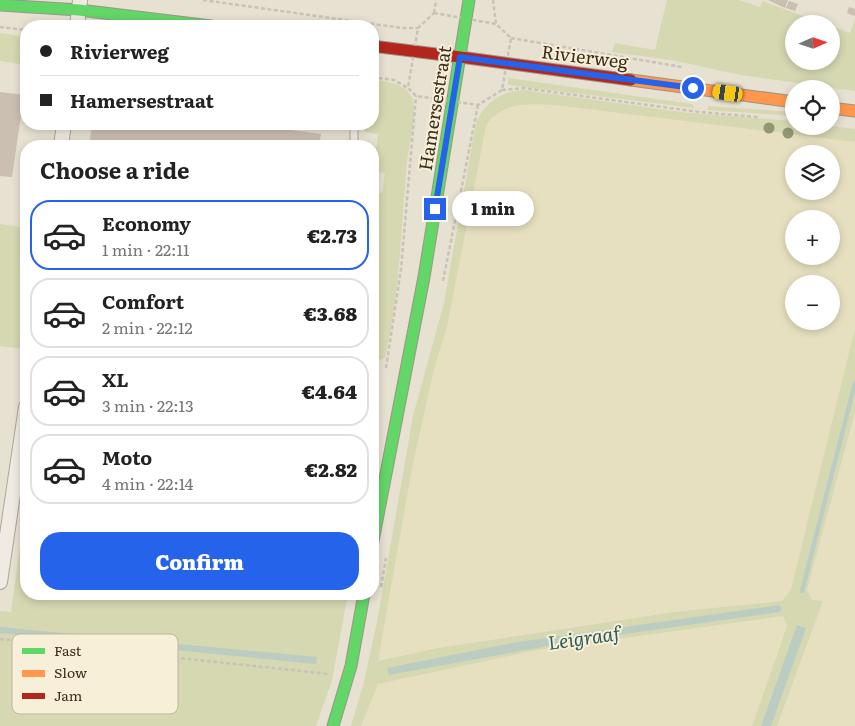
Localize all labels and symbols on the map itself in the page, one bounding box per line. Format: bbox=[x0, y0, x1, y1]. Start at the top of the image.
north arrow bbox=[785, 15, 840, 70]
street label: Rivierweg bbox=[540, 37, 631, 75]
street label: Hamersestraat bbox=[411, 43, 457, 173]
route start bbox=[682, 77, 704, 99]
car bbox=[712, 83, 743, 103]
callout: 1 min bbox=[452, 192, 535, 226]
route end bbox=[424, 198, 446, 220]
water label: Leigraaf bbox=[546, 618, 624, 656]
legend bbox=[12, 634, 178, 714]
text: Fast bbox=[54, 640, 82, 660]
text: Slow bbox=[54, 662, 87, 682]
text: Jam bbox=[54, 685, 83, 705]

